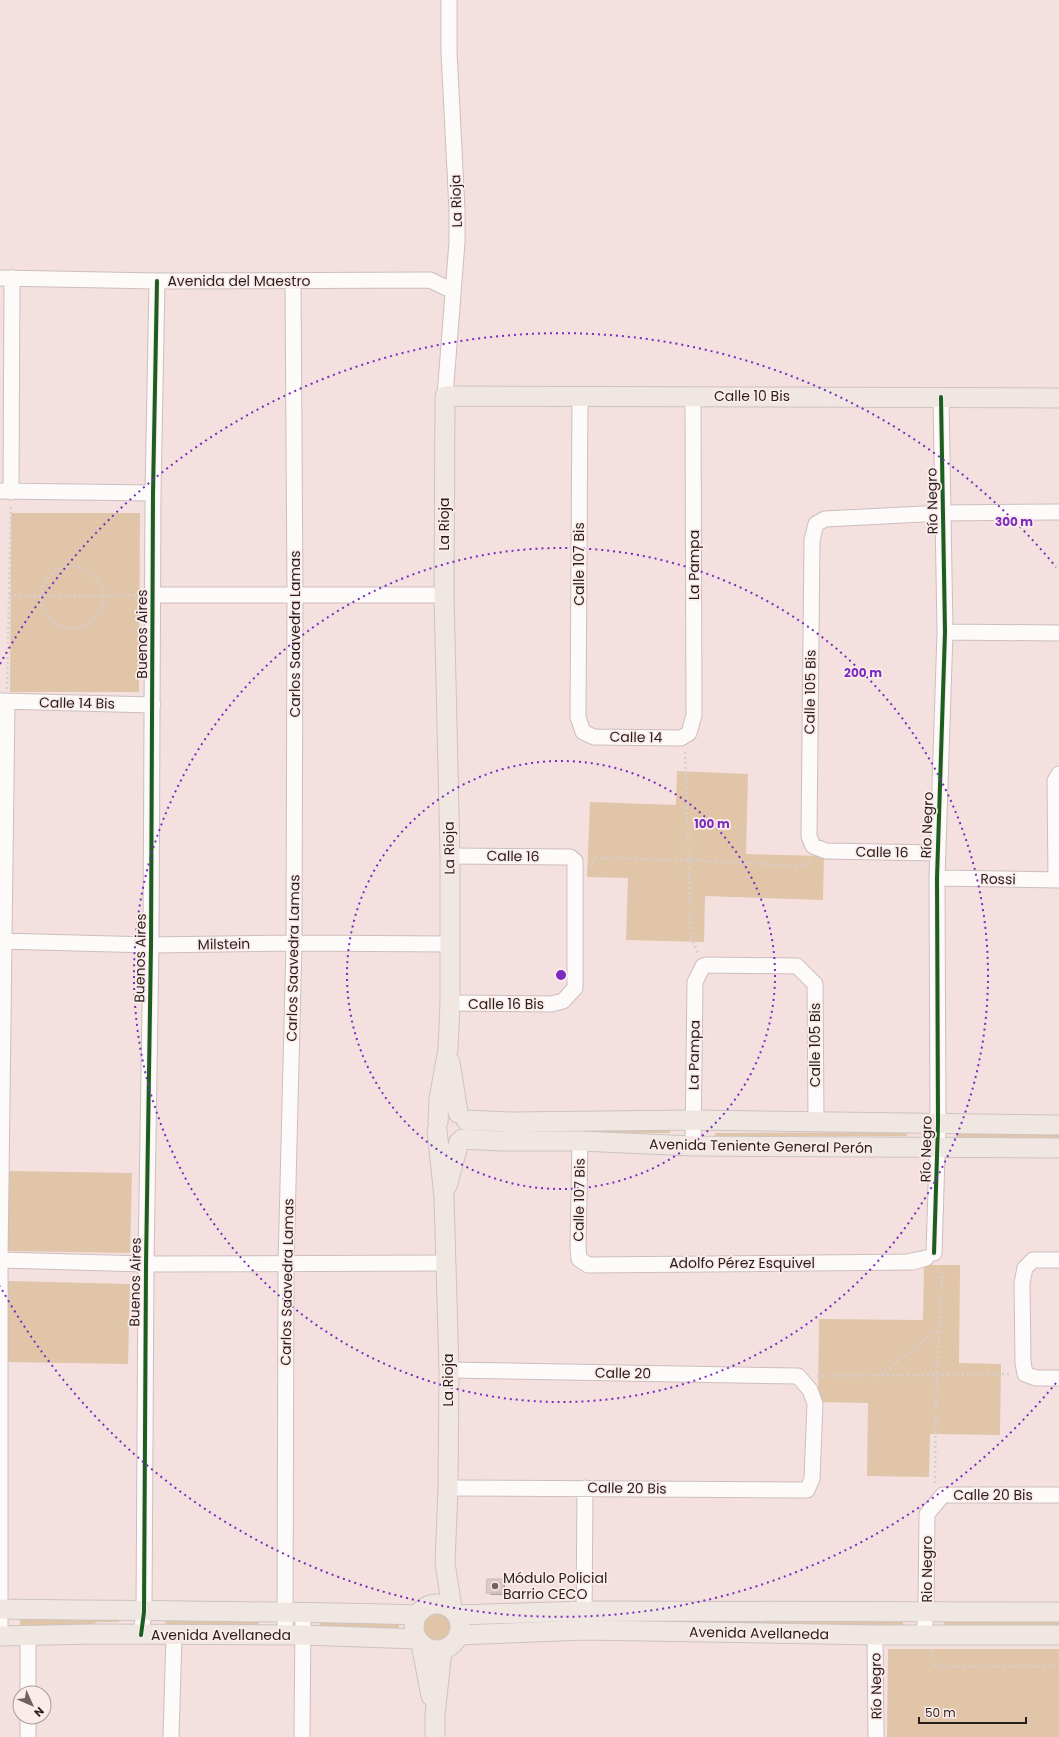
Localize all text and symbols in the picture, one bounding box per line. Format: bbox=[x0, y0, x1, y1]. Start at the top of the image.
street label: La Rioja bbox=[445, 174, 467, 228]
street label: Avenida del Maestro bbox=[167, 271, 311, 291]
street label: Calle 10 Bis bbox=[714, 386, 790, 406]
street label: Río Negro bbox=[921, 467, 943, 535]
street label: La Rioja bbox=[434, 497, 454, 551]
text: 300 m bbox=[995, 513, 1033, 530]
street label: Calle 107 Bis bbox=[569, 522, 589, 606]
street label: La Pampa bbox=[684, 530, 704, 600]
street label: Carlos Saavedra Lamas bbox=[285, 550, 305, 718]
street label: Buenos Aires bbox=[132, 589, 152, 679]
street label: Calle 105 Bis bbox=[799, 649, 821, 735]
text: 200 m bbox=[844, 664, 882, 681]
street label: Calle 14 Bis bbox=[39, 692, 115, 714]
street label: Calle 14 bbox=[609, 727, 663, 747]
street label: Río Negro bbox=[916, 791, 938, 859]
text: 100 m bbox=[694, 815, 730, 832]
street label: La Rioja bbox=[439, 821, 459, 875]
street label: Calle 16 bbox=[855, 842, 909, 862]
street label: Calle 16 bbox=[486, 846, 540, 866]
street label: Rossi bbox=[980, 869, 1016, 889]
street label: Carlos Saavedra Lamas bbox=[282, 874, 304, 1042]
street label: Buenos Aires bbox=[129, 913, 151, 1003]
street label: Milstein bbox=[198, 934, 250, 954]
centre of rings bbox=[554, 968, 568, 982]
street label: Calle 16 Bis bbox=[468, 994, 544, 1014]
street label: Calle 105 Bis bbox=[805, 1003, 825, 1087]
street label: La Pampa bbox=[683, 1020, 705, 1090]
street label: Río Negro bbox=[915, 1115, 937, 1183]
street label: Avenida Teniente General Perón bbox=[649, 1134, 873, 1158]
street label: Calle 107 Bis bbox=[568, 1158, 590, 1242]
street label: Carlos Saavedra Lamas bbox=[276, 1198, 298, 1366]
street label: Buenos Aires bbox=[124, 1237, 146, 1327]
street label: Adolfo Pérez Esquivel bbox=[669, 1253, 815, 1273]
street label: La Rioja bbox=[438, 1353, 458, 1407]
street label: Calle 20 bbox=[595, 1363, 651, 1383]
street label: Calle 20 Bis bbox=[587, 1477, 667, 1499]
street label: Calle 20 Bis bbox=[953, 1485, 1033, 1505]
street label: Rio Negro bbox=[917, 1536, 937, 1602]
place label: Módulo Policial Barrio CECO bbox=[503, 1568, 607, 1604]
marker: Módulo Policial Barrio CECO bbox=[490, 1581, 500, 1591]
street label: Avenida Avellaneda bbox=[689, 1622, 829, 1644]
street label: Avenida Avellaneda bbox=[151, 1625, 291, 1645]
street label: Río Negro bbox=[865, 1652, 887, 1720]
north arrow bbox=[12, 1685, 52, 1725]
scale bar bbox=[919, 1699, 1026, 1725]
text: N bbox=[30, 1703, 48, 1721]
text: 50 m bbox=[925, 1704, 956, 1721]

